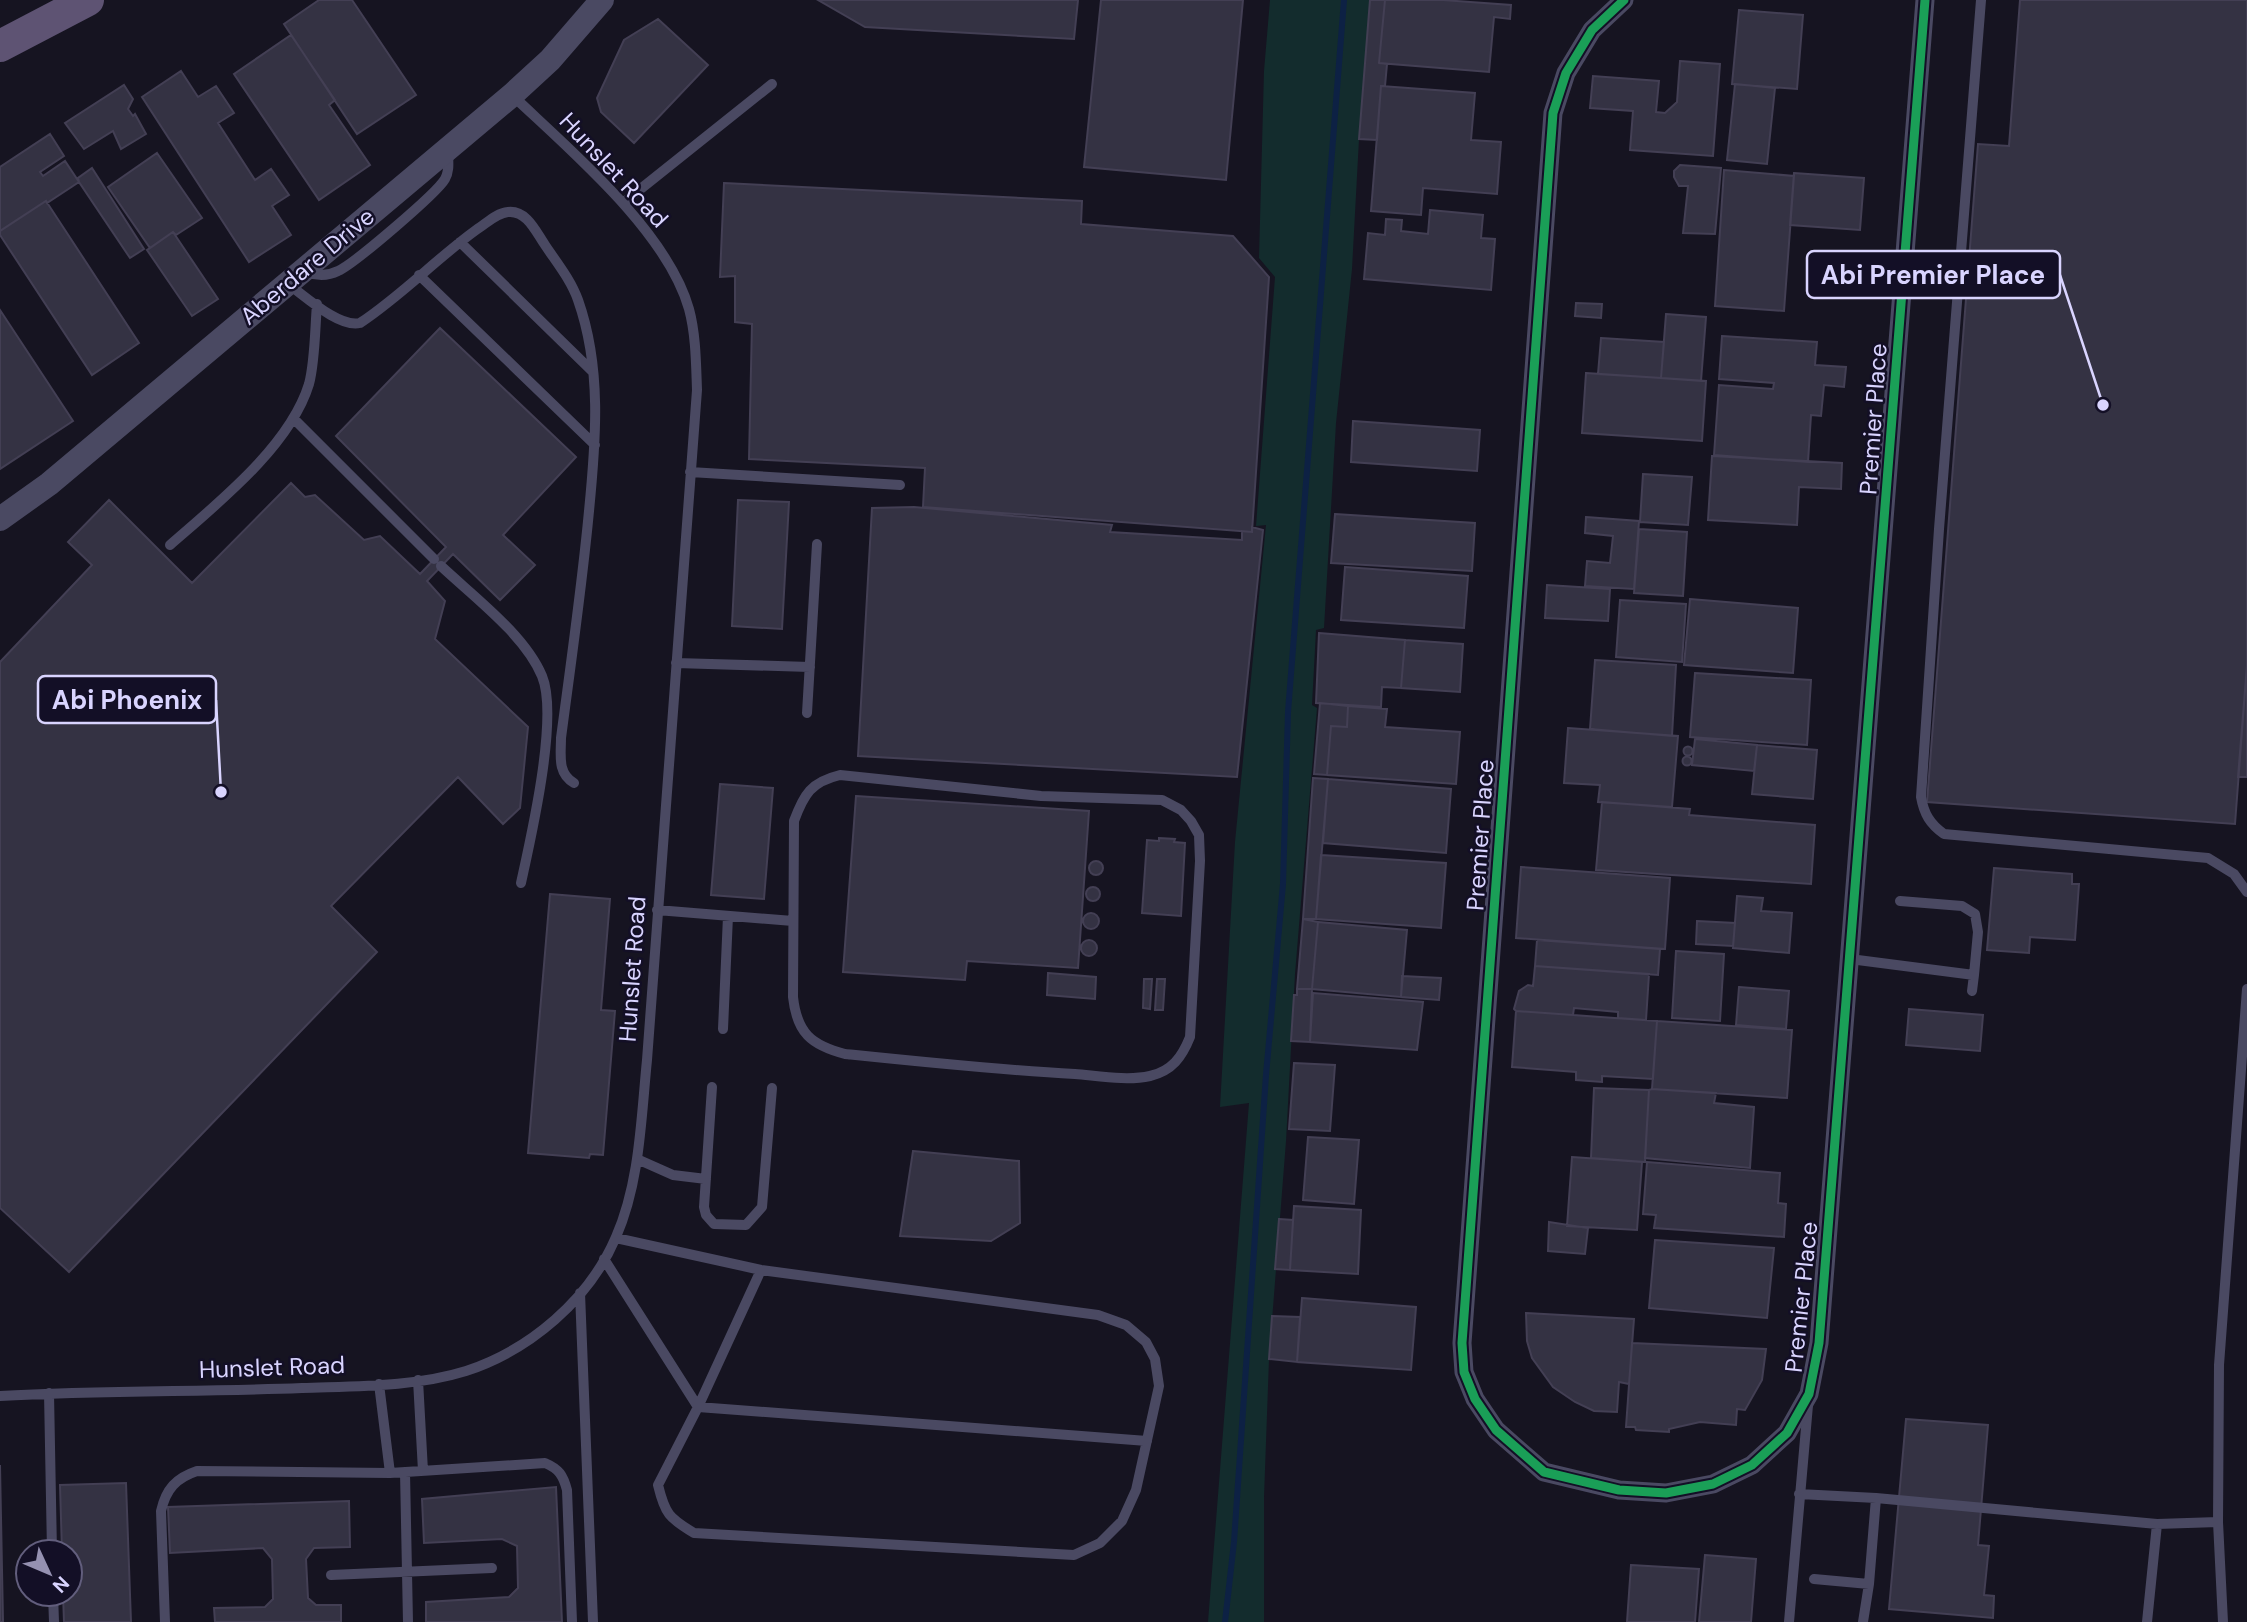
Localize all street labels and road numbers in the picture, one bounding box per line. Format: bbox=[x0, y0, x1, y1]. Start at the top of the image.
street label: Hunslet Road bbox=[553, 106, 675, 234]
street label: Aberdare Drive bbox=[233, 201, 381, 331]
street label: Premier Place bbox=[1852, 342, 1894, 496]
street label: Premier Place bbox=[1459, 758, 1501, 912]
street label: Hunslet Road bbox=[611, 895, 653, 1043]
street label: Premier Place bbox=[1778, 1220, 1824, 1374]
street label: Hunslet Road bbox=[198, 1349, 346, 1385]

